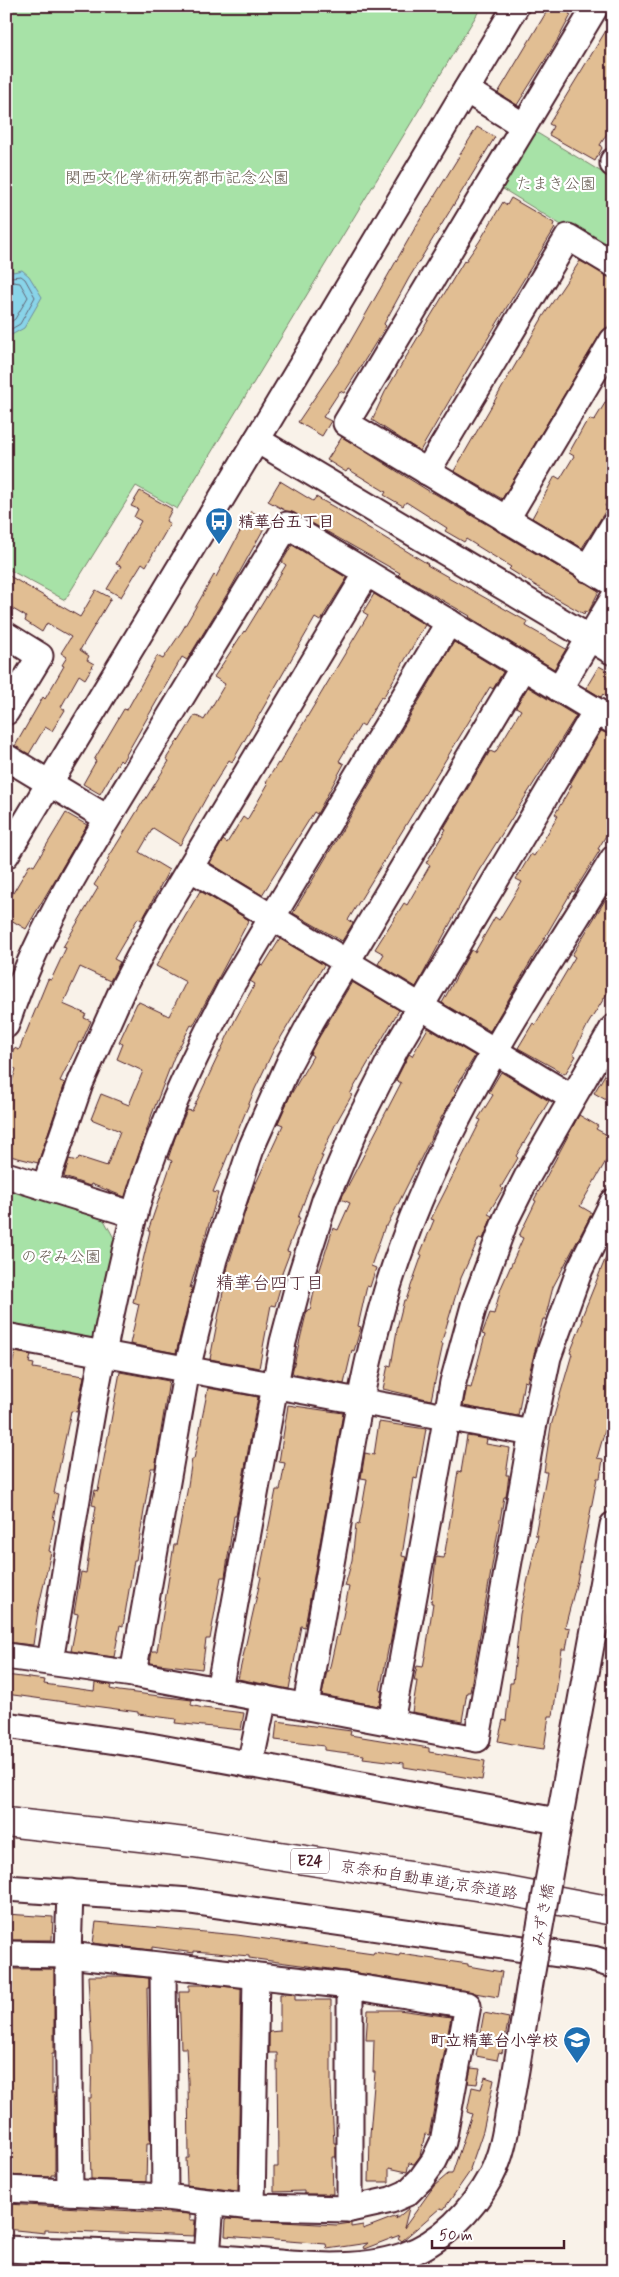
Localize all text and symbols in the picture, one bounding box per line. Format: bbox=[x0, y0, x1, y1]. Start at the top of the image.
park label: 関西文化学術研究都市記念公園 bbox=[65, 168, 289, 189]
park label: たまき公園 bbox=[516, 174, 596, 195]
bus stop icon: 精華台五丁目 bbox=[204, 506, 234, 545]
place label: 精華台五丁目 bbox=[238, 512, 334, 533]
park label: のぞみ公園 bbox=[21, 1247, 101, 1268]
district label: 精華台四丁目 bbox=[216, 1272, 324, 1296]
road number: E24 bbox=[291, 1848, 329, 1874]
street label: 京奈和自動車道;京奈道路 bbox=[338, 1856, 519, 1905]
street label: みずき橋 bbox=[528, 1882, 559, 1948]
school or university icon: 町立精華台小学校 bbox=[562, 2025, 592, 2064]
place label: 町立精華台小学校 bbox=[430, 2031, 558, 2052]
scale bar bbox=[432, 2217, 564, 2249]
text: 50 m bbox=[439, 2226, 473, 2246]

